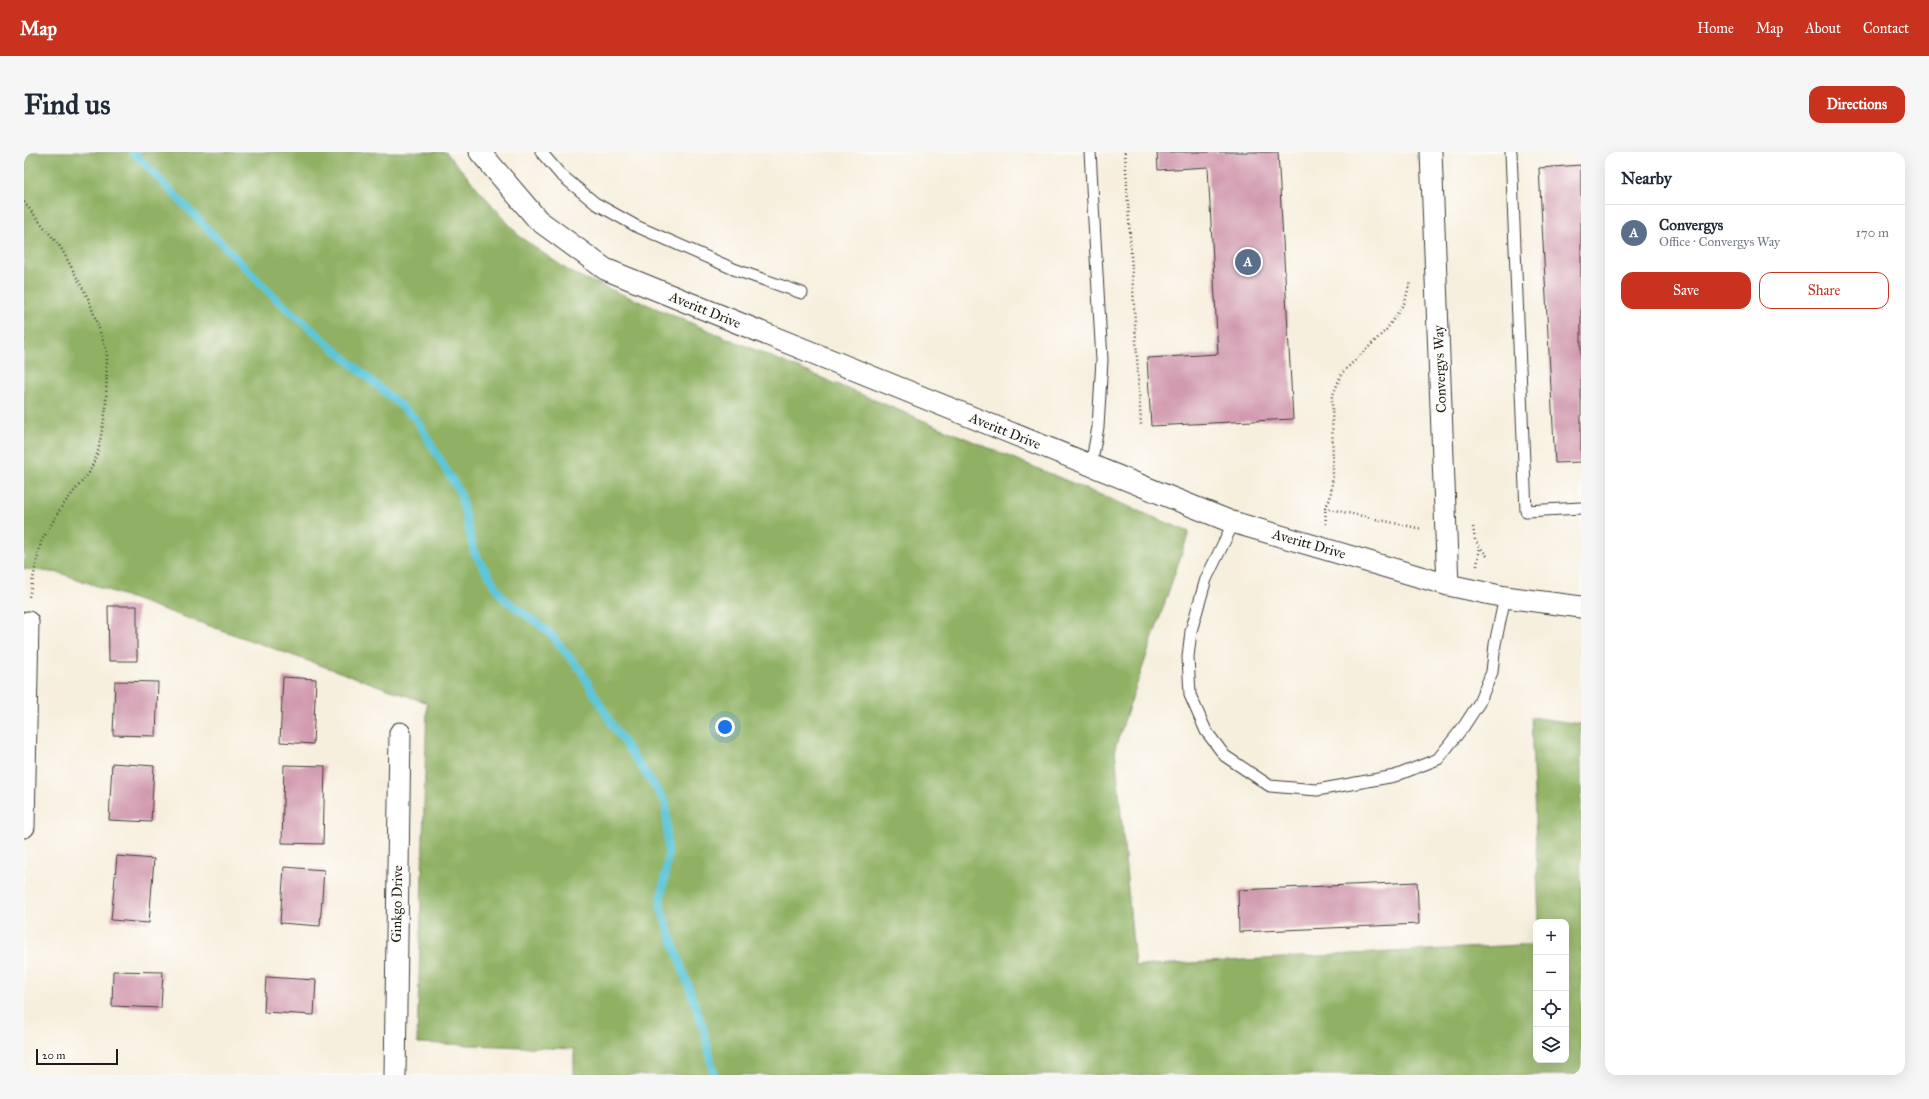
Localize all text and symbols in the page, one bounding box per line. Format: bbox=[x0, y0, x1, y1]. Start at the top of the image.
text: Map bbox=[20, 17, 57, 40]
text: Home bbox=[1697, 20, 1734, 37]
text: Map bbox=[1756, 20, 1783, 37]
text: About bbox=[1805, 20, 1841, 37]
text: Contact bbox=[1863, 20, 1909, 37]
button: Directions bbox=[1809, 86, 1905, 123]
text: Find us bbox=[24, 87, 110, 122]
text: Nearby bbox=[1621, 168, 1672, 189]
text: Convergys bbox=[1659, 216, 1723, 234]
text: A bbox=[1630, 225, 1638, 241]
text: 170 m bbox=[1856, 225, 1889, 241]
text: Office · Convergys Way bbox=[1659, 234, 1780, 250]
pin: A bbox=[1235, 247, 1261, 277]
button: Save bbox=[1621, 272, 1751, 309]
button: Share bbox=[1759, 272, 1889, 309]
street label: Averitt Drive bbox=[666, 288, 743, 332]
street label: Convergys Way bbox=[1430, 324, 1450, 413]
street label: Averitt Drive bbox=[966, 409, 1043, 453]
street label: Averitt Drive bbox=[1269, 525, 1348, 563]
your location bbox=[715, 717, 735, 737]
street label: Ginkgo Drive bbox=[388, 865, 406, 943]
map controls bbox=[1533, 919, 1569, 1063]
button: + bbox=[1533, 919, 1569, 955]
button: − bbox=[1533, 955, 1569, 991]
button: locate bbox=[1533, 991, 1569, 1027]
button: layers bbox=[1533, 1027, 1569, 1063]
scale bar bbox=[36, 1047, 118, 1066]
text: 20 m bbox=[42, 1049, 65, 1062]

